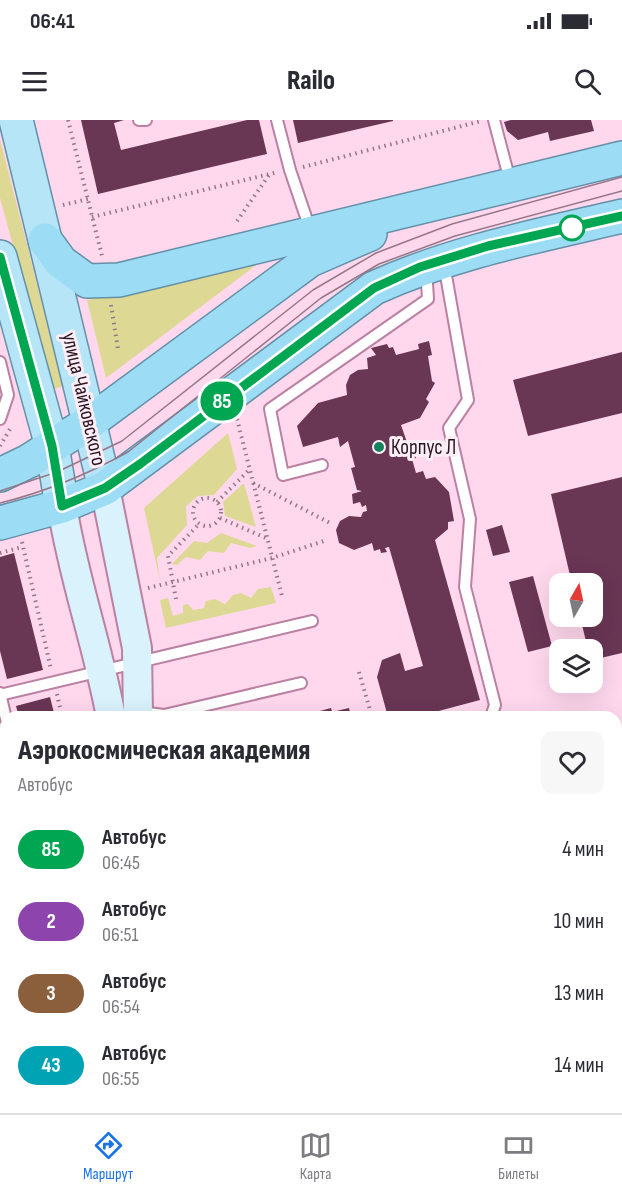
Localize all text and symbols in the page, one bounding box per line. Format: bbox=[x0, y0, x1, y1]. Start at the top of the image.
text: 06:41 bbox=[30, 8, 75, 35]
icon: menu bbox=[18, 65, 51, 98]
text: Railo bbox=[287, 65, 335, 97]
icon: search bbox=[571, 65, 604, 98]
unlabelled marker bbox=[559, 215, 585, 241]
street label: улица Чайковского bbox=[57, 330, 111, 468]
line badge: 85 bbox=[195, 382, 249, 420]
text: 85 bbox=[212, 389, 232, 414]
place label: Корпус Л bbox=[391, 435, 456, 460]
marker: Корпус Л bbox=[372, 440, 386, 454]
north arrow bbox=[549, 573, 603, 627]
map controls bbox=[549, 573, 603, 693]
button: layers bbox=[549, 639, 603, 693]
button: heart bbox=[541, 731, 604, 794]
text: Аэрокосмическая академия bbox=[18, 734, 310, 767]
text: Автобус bbox=[18, 773, 73, 797]
text: Автобус bbox=[102, 824, 167, 851]
text: 4 мин bbox=[562, 836, 604, 863]
text: 85 bbox=[41, 837, 61, 862]
text: 06:45 bbox=[102, 851, 140, 875]
text: Автобус bbox=[102, 896, 167, 923]
text: 10 мин bbox=[554, 908, 604, 935]
text: 2 bbox=[46, 909, 56, 934]
text: 06:51 bbox=[102, 923, 138, 947]
text: Автобус bbox=[102, 968, 167, 995]
text: 13 мин bbox=[554, 980, 604, 1007]
text: 3 bbox=[46, 981, 56, 1006]
text: 06:54 bbox=[102, 995, 140, 1019]
text: Автобус bbox=[102, 1040, 167, 1067]
text: 14 мин bbox=[554, 1052, 604, 1079]
text: 43 bbox=[41, 1053, 61, 1078]
text: 06:55 bbox=[102, 1067, 140, 1091]
tab: Маршрут bbox=[83, 1129, 133, 1184]
tab: Карта bbox=[299, 1129, 332, 1184]
tab: Билеты bbox=[498, 1129, 539, 1184]

